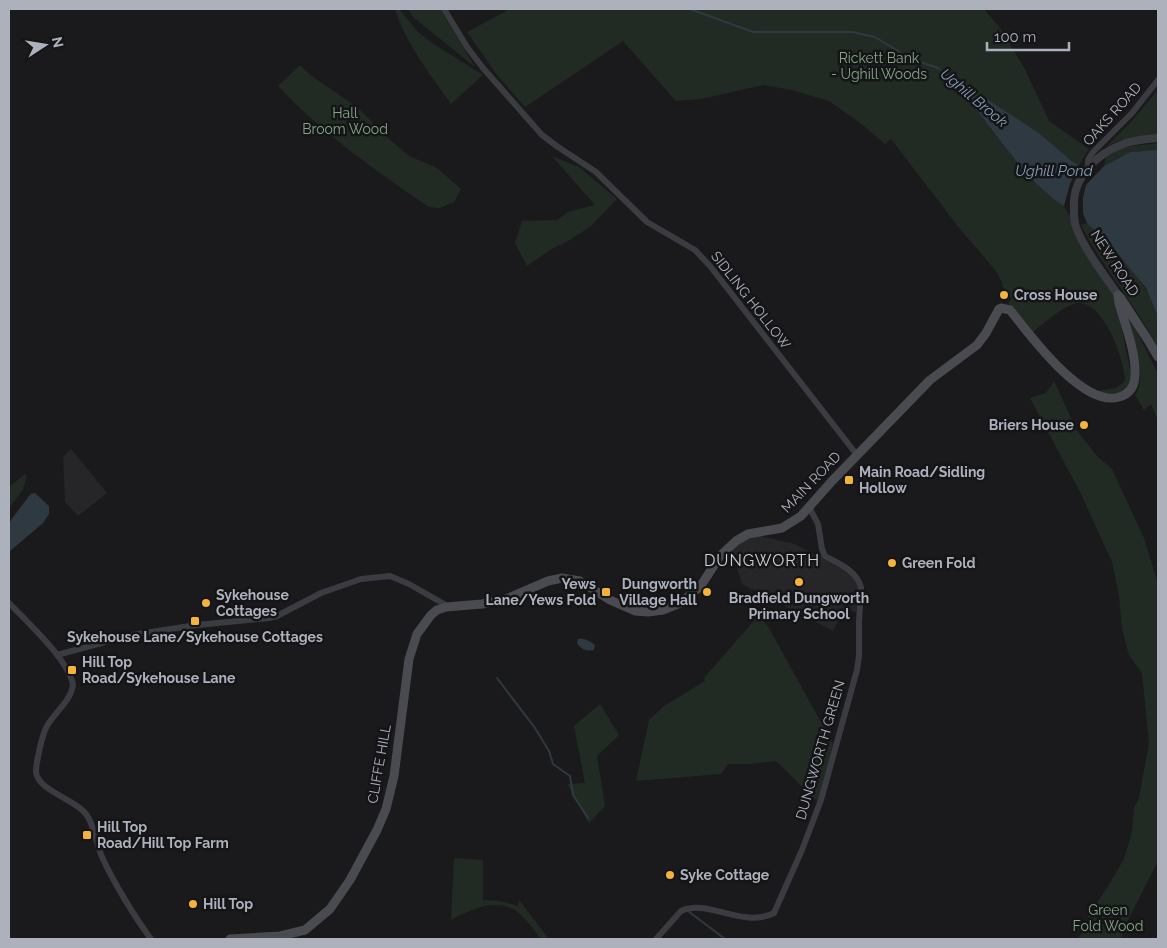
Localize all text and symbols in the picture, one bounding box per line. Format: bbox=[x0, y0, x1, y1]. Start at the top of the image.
north arrow bbox=[20, 20, 70, 70]
scale bar bbox=[987, 20, 1070, 52]
text: 100 m bbox=[994, 28, 1036, 46]
text: N bbox=[49, 35, 67, 49]
park label: Rickett Bank - Ughill Woods bbox=[831, 50, 927, 82]
water label: Ughill Brook bbox=[937, 65, 1011, 131]
street label: OAKS ROAD bbox=[1079, 79, 1145, 149]
park label: Hall Broom Wood bbox=[302, 105, 388, 137]
water label: Ughill Pond bbox=[1015, 162, 1094, 180]
street label: NEW ROAD bbox=[1088, 227, 1142, 299]
street label: SIDLING HOLLOW bbox=[708, 248, 794, 352]
place label: Cross House bbox=[1014, 287, 1098, 303]
marker: Cross House bbox=[998, 289, 1010, 301]
place label: Briers House bbox=[989, 417, 1075, 433]
marker: Briers House bbox=[1078, 419, 1090, 431]
street label: MAIN ROAD bbox=[778, 448, 844, 516]
place label: Main Road/Sidling Hollow bbox=[859, 464, 985, 496]
marker: Main Road/Sidling Hollow bbox=[843, 474, 855, 486]
district label: DUNGWORTH bbox=[704, 551, 820, 570]
place label: Green Fold bbox=[902, 555, 976, 571]
marker: Green Fold bbox=[886, 557, 898, 569]
place label: Yews Lane/Yews Fold bbox=[486, 576, 596, 608]
place label: Dungworth Village Hall bbox=[619, 576, 698, 608]
marker: Bradfield Dungworth Primary School bbox=[793, 576, 805, 588]
marker: Yews Lane/Yews Fold bbox=[600, 586, 612, 598]
marker: Dungworth Village Hall bbox=[701, 586, 713, 598]
place label: Sykehouse Cottages bbox=[216, 587, 289, 619]
place label: Bradfield Dungworth Primary School bbox=[729, 590, 869, 622]
marker: Sykehouse Cottages bbox=[200, 597, 212, 609]
marker: Sykehouse Lane/Sykehouse Cottages bbox=[189, 615, 201, 627]
place label: Sykehouse Lane/Sykehouse Cottages bbox=[67, 629, 323, 645]
place label: Hill Top Road/Sykehouse Lane bbox=[82, 654, 236, 686]
marker: Hill Top Road/Sykehouse Lane bbox=[66, 664, 78, 676]
street label: DUNGWORTH GREEN bbox=[792, 678, 848, 822]
street label: CLIFFE HILL bbox=[364, 723, 394, 805]
place label: Hill Top Road/Hill Top Farm bbox=[97, 819, 229, 851]
marker: Hill Top Road/Hill Top Farm bbox=[81, 829, 93, 841]
place label: Syke Cottage bbox=[680, 867, 770, 883]
marker: Syke Cottage bbox=[664, 869, 676, 881]
place label: Hill Top bbox=[203, 896, 253, 912]
marker: Hill Top bbox=[187, 898, 199, 910]
park label: Green Fold Wood bbox=[1073, 902, 1143, 934]

